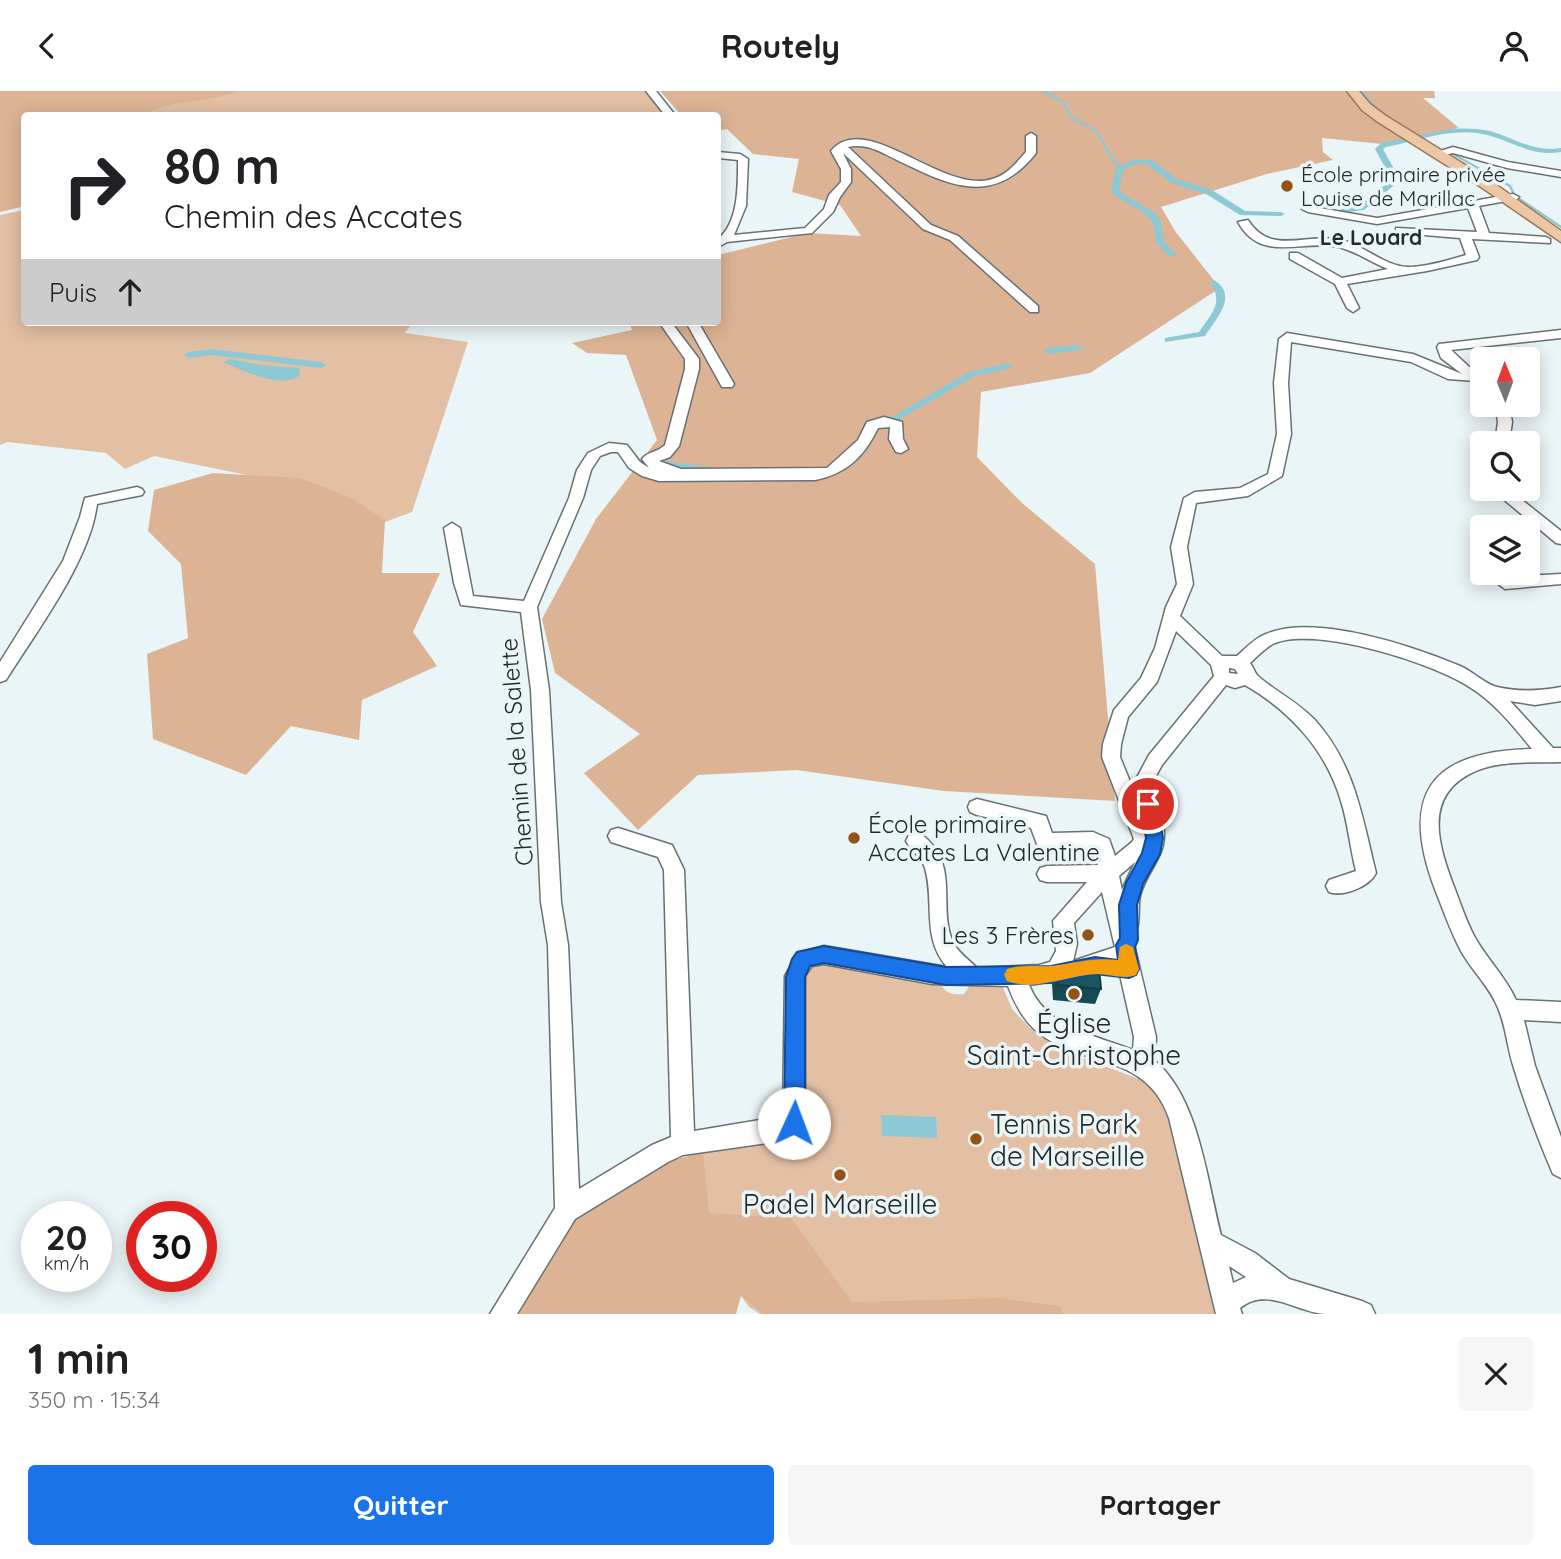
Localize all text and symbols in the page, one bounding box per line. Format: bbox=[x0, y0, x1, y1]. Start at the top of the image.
text: Routely bbox=[721, 26, 840, 66]
icon: back bbox=[28, 27, 66, 65]
icon: person bbox=[1495, 27, 1533, 65]
text: 80 m bbox=[164, 135, 280, 196]
icon: right bbox=[49, 140, 140, 231]
place label: École primaire privée Louise de Marillac bbox=[1301, 161, 1506, 211]
marker: École primaire privée Louise de Marillac bbox=[1279, 178, 1295, 194]
text: Chemin des Accates bbox=[164, 196, 463, 236]
district label: Le Louard bbox=[1320, 224, 1422, 250]
icon: ahead bbox=[111, 273, 149, 311]
text: Puis bbox=[49, 276, 97, 309]
north arrow bbox=[1470, 347, 1540, 417]
map controls bbox=[1470, 347, 1540, 585]
button: search bbox=[1470, 431, 1540, 501]
button: layers bbox=[1470, 515, 1540, 585]
street label: Chemin de la Salette bbox=[493, 637, 539, 867]
pin bbox=[1118, 774, 1178, 834]
icon: arrive bbox=[1129, 785, 1167, 823]
place label: École primaire Accates La Valentine bbox=[868, 809, 1100, 867]
marker: École primaire Accates La Valentine bbox=[846, 830, 862, 846]
place label: Les 3 Frères bbox=[942, 920, 1074, 950]
marker: Les 3 Frères bbox=[1080, 927, 1096, 943]
marker: Église Saint-Christophe bbox=[1066, 986, 1082, 1002]
place label: Église Saint-Christophe bbox=[967, 1005, 1181, 1072]
position arrow bbox=[757, 1086, 831, 1160]
place label: Tennis Park de Marseille bbox=[990, 1106, 1145, 1173]
marker: Tennis Park de Marseille bbox=[968, 1131, 984, 1147]
marker: Padel Marseille bbox=[832, 1167, 848, 1183]
place label: Padel Marseille bbox=[743, 1186, 937, 1221]
speed limit sign: 30 bbox=[126, 1201, 217, 1292]
text: 20 bbox=[46, 1215, 87, 1259]
text: km/h bbox=[44, 1252, 89, 1275]
text: 1 min bbox=[28, 1332, 130, 1385]
button: close bbox=[1459, 1337, 1533, 1411]
text: 350 m · 15:34 bbox=[28, 1385, 160, 1414]
button: Quitter bbox=[28, 1465, 774, 1545]
button: Partager bbox=[788, 1465, 1533, 1545]

